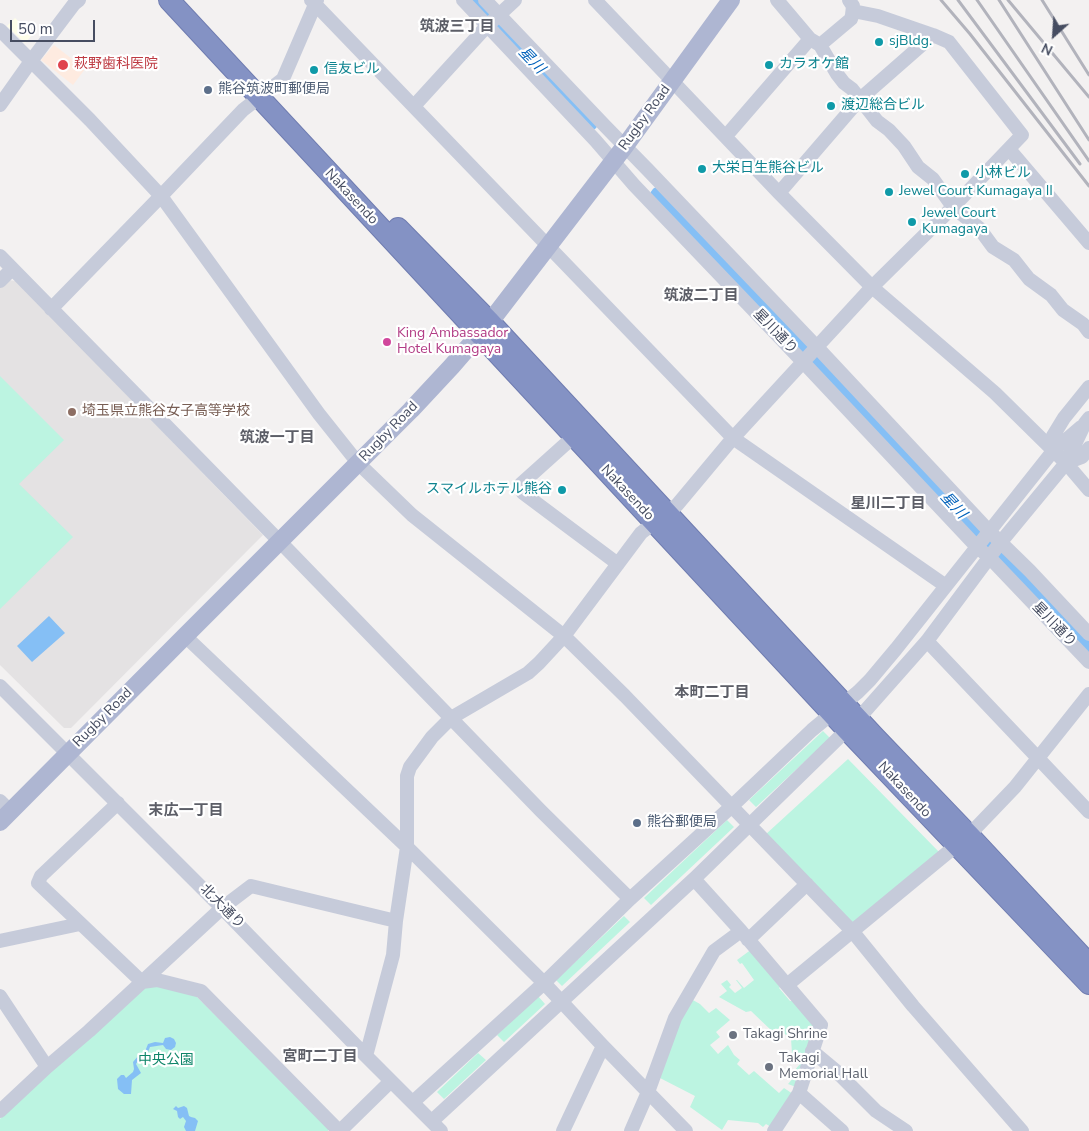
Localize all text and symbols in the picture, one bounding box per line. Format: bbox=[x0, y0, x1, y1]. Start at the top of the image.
scale bar bbox=[12, 10, 98, 42]
north arrow bbox=[1029, 10, 1079, 60]
district label: 筑波三丁目 bbox=[420, 18, 494, 36]
text: 50 m bbox=[18, 19, 53, 39]
place label: sjBldg. bbox=[889, 34, 932, 50]
marker: sjBldg. bbox=[873, 36, 885, 48]
text: N bbox=[1038, 38, 1056, 60]
water label: 星川 bbox=[514, 44, 548, 78]
place label: 萩野歯科医院 bbox=[74, 57, 158, 73]
place label: カラオケ館 bbox=[779, 57, 849, 73]
marker: 萩野歯科医院 bbox=[56, 58, 70, 72]
marker: カラオケ館 bbox=[763, 59, 775, 71]
place label: 信友ビル bbox=[324, 62, 380, 78]
marker: 信友ビル bbox=[308, 64, 320, 76]
place label: 熊谷筑波町郵便局 bbox=[218, 82, 330, 98]
street label: Rugby Road bbox=[616, 82, 674, 154]
marker: 熊谷筑波町郵便局 bbox=[202, 84, 214, 96]
place label: 渡辺総合ビル bbox=[841, 98, 925, 114]
marker: 渡辺総合ビル bbox=[825, 100, 837, 112]
place label: 大栄日生熊谷ビル bbox=[712, 161, 824, 177]
marker: 大栄日生熊谷ビル bbox=[696, 163, 708, 175]
street label: Nakasendo bbox=[321, 166, 381, 228]
place label: 小林ビル bbox=[975, 166, 1031, 182]
marker: 小林ビル bbox=[959, 168, 971, 180]
place label: Jewel Court Kumagaya II bbox=[899, 184, 1053, 200]
marker: Jewel Court Kumagaya II bbox=[883, 186, 895, 198]
place label: Jewel Court Kumagaya bbox=[922, 206, 996, 238]
marker: Jewel Court Kumagaya bbox=[906, 216, 918, 228]
district label: 筑波二丁目 bbox=[664, 287, 738, 305]
street label: 星川通り bbox=[750, 306, 800, 358]
place label: King Ambassador Hotel Kumagaya bbox=[397, 326, 508, 358]
marker: King Ambassador Hotel Kumagaya bbox=[381, 336, 393, 348]
street label: Rugby Road bbox=[356, 399, 422, 465]
place label: 埼玉県立熊谷女子高等学校 bbox=[82, 404, 250, 420]
marker: 埼玉県立熊谷女子高等学校 bbox=[66, 406, 78, 418]
district label: 筑波一丁目 bbox=[240, 429, 314, 447]
street label: Nakasendo bbox=[597, 462, 657, 524]
place label: スマイルホテル熊谷 bbox=[426, 482, 552, 498]
marker: スマイルホテル熊谷 bbox=[556, 484, 568, 496]
water label: 星川 bbox=[936, 489, 970, 523]
district label: 星川二丁目 bbox=[851, 495, 925, 513]
street label: 星川通り bbox=[1029, 599, 1079, 651]
district label: 本町二丁目 bbox=[675, 684, 749, 702]
street label: Rugby Road bbox=[70, 685, 136, 751]
street label: Nakasendo bbox=[874, 759, 934, 821]
district label: 末広一丁目 bbox=[149, 802, 223, 820]
place label: 熊谷郵便局 bbox=[647, 815, 717, 831]
marker: 熊谷郵便局 bbox=[631, 817, 643, 829]
street label: 北大通り bbox=[196, 881, 248, 933]
place label: Takagi Shrine bbox=[743, 1027, 827, 1043]
marker: Takagi Shrine bbox=[727, 1029, 739, 1041]
district label: 宮町二丁目 bbox=[283, 1048, 357, 1066]
place label: Takagi Memorial Hall bbox=[779, 1051, 868, 1084]
park label: 中央公園 bbox=[138, 1053, 194, 1069]
marker: Takagi Memorial Hall bbox=[763, 1061, 775, 1073]

